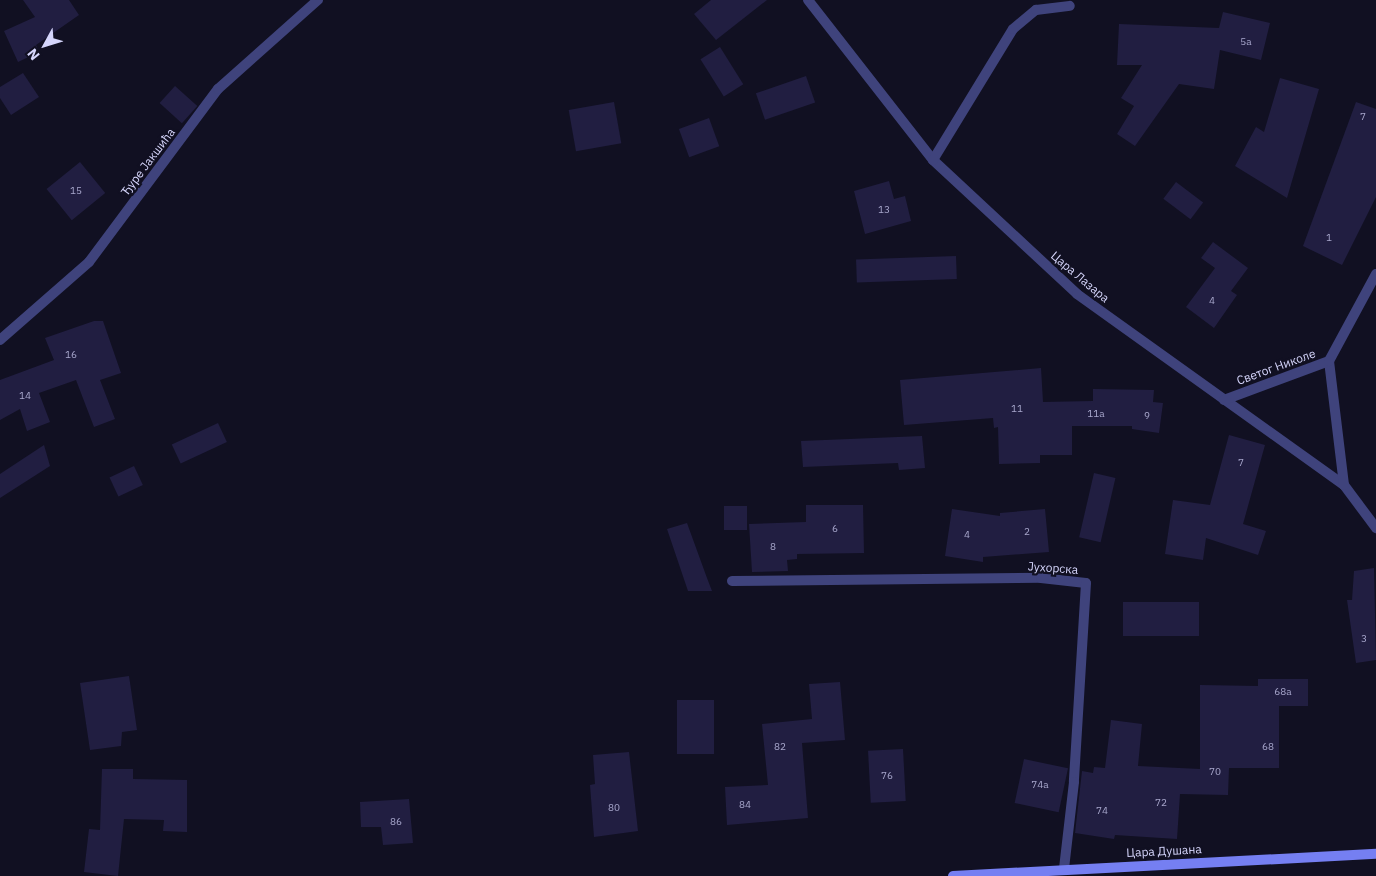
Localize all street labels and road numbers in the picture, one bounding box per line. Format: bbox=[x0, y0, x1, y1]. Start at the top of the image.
street label: Ђуре Јакшића bbox=[118, 125, 178, 199]
street label: Цара Лазара bbox=[1048, 248, 1112, 306]
street label: Светог Николе bbox=[1235, 346, 1317, 388]
street label: Јухорска bbox=[1027, 559, 1079, 577]
street label: Цара Душана bbox=[1126, 842, 1202, 860]

